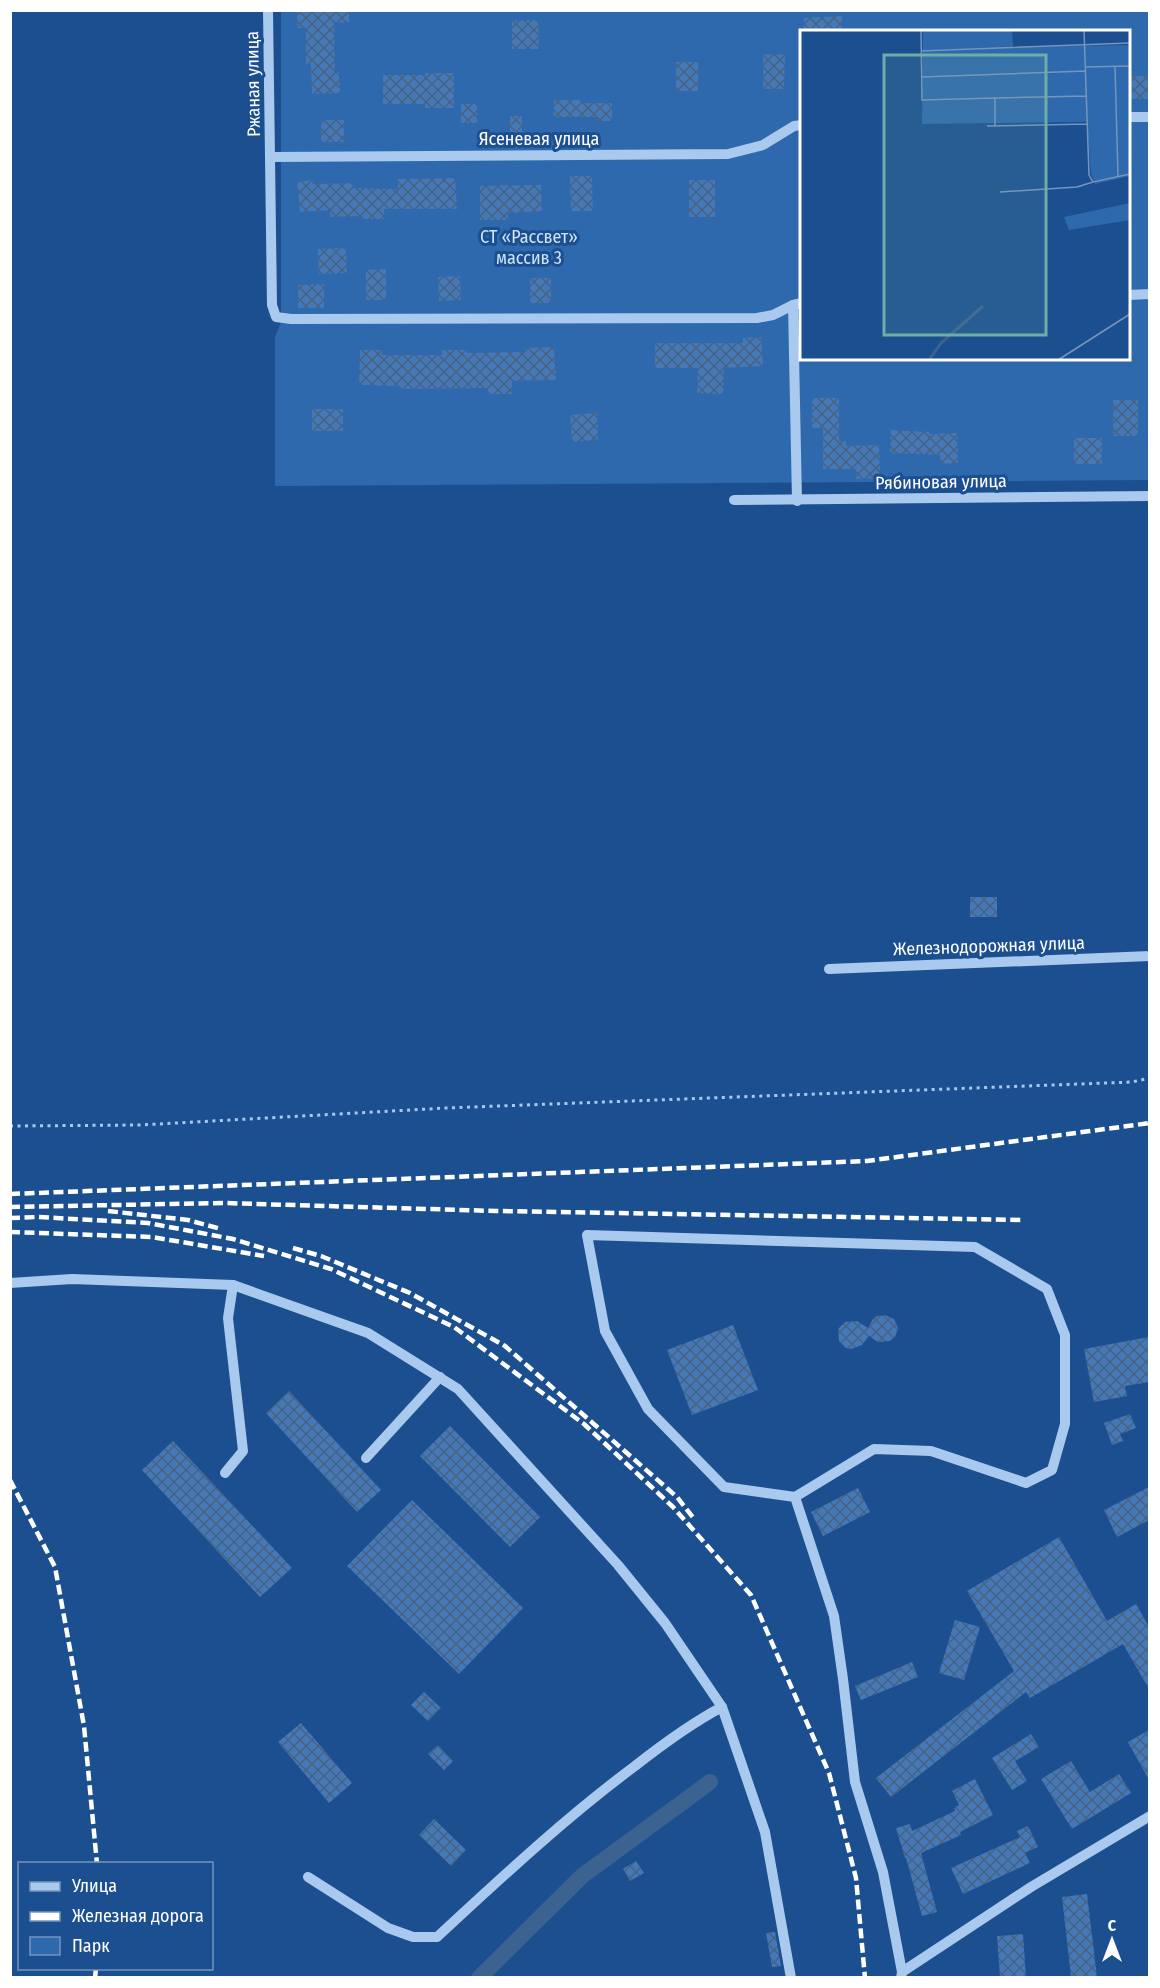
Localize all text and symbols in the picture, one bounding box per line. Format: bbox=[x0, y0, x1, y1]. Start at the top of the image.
inset map bbox=[800, 30, 1130, 360]
street label: Ржаная улица bbox=[241, 31, 265, 137]
street label: Ясеневая улица bbox=[479, 128, 599, 150]
park label: СТ «Рассвет» массив 3 bbox=[480, 226, 578, 269]
street label: Рябиновая улица bbox=[875, 470, 1007, 494]
street label: Железнодорожная улица bbox=[893, 932, 1085, 960]
legend bbox=[18, 1862, 213, 1970]
text: Улица bbox=[71, 1875, 117, 1897]
text: Железная дорога bbox=[72, 1905, 204, 1927]
north arrow bbox=[1082, 1910, 1142, 1970]
text: С bbox=[1108, 1916, 1117, 1935]
text: Парк bbox=[72, 1935, 110, 1957]

